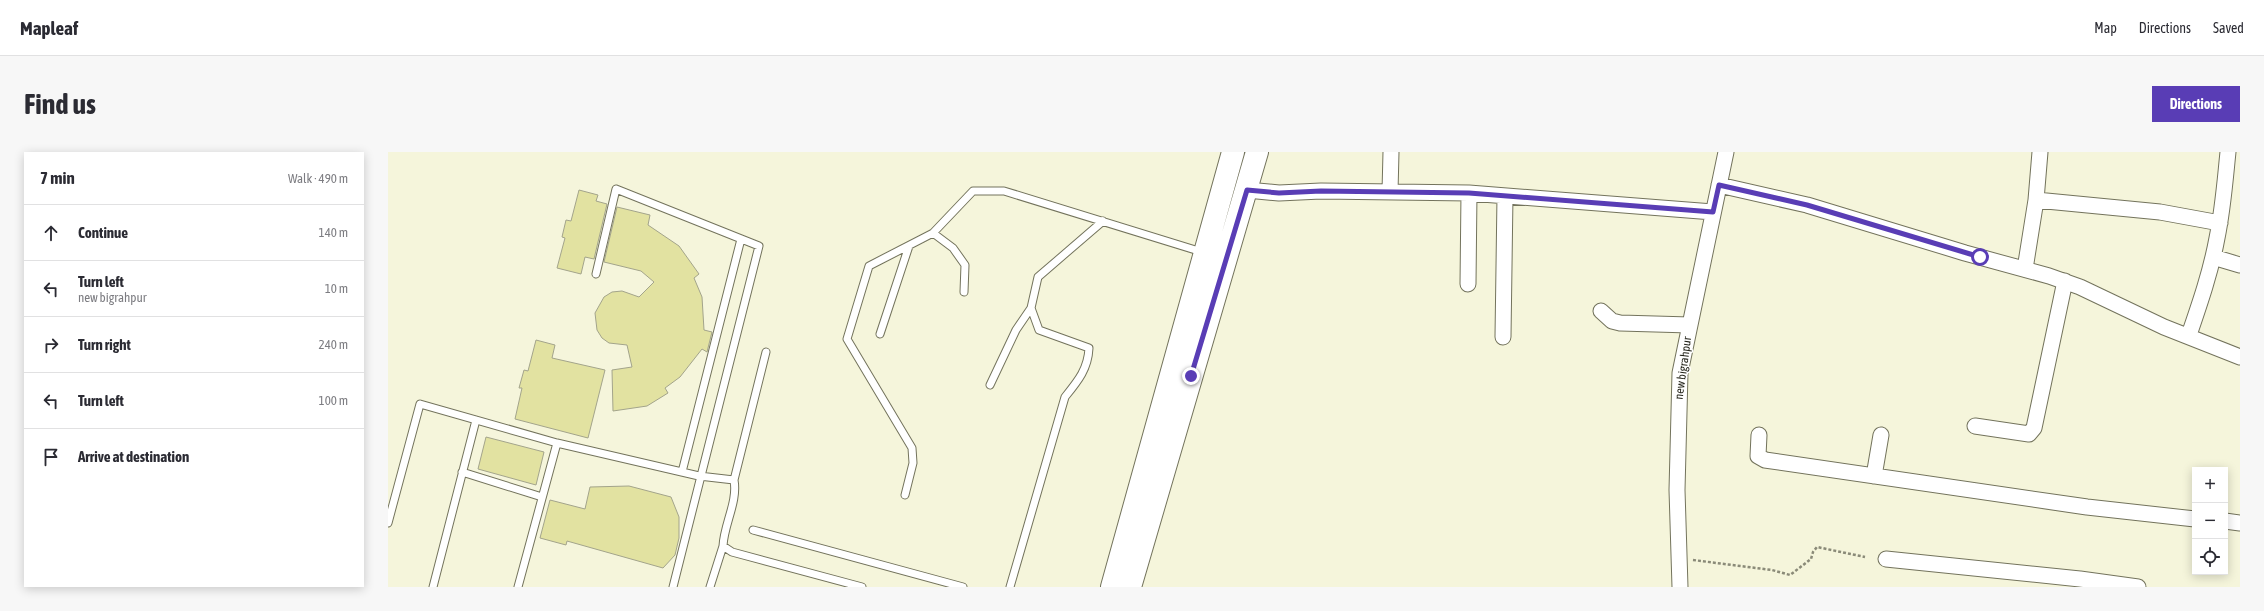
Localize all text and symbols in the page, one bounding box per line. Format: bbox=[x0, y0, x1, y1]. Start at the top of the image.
text: Mapleaf bbox=[20, 17, 78, 39]
text: Map bbox=[2094, 20, 2117, 36]
text: Directions bbox=[2139, 20, 2191, 36]
text: Saved bbox=[2213, 20, 2244, 36]
button: Directions bbox=[2152, 86, 2240, 122]
text: Find us bbox=[24, 88, 96, 120]
text: 7 min bbox=[40, 168, 75, 188]
text: Walk · 490 m bbox=[288, 171, 348, 186]
icon: ahead bbox=[40, 222, 62, 244]
text: Continue bbox=[78, 224, 128, 241]
text: 140 m bbox=[319, 225, 348, 240]
route start bbox=[1971, 248, 1989, 266]
text: Turn left bbox=[78, 273, 124, 290]
icon: left bbox=[40, 278, 62, 300]
text: 10 m bbox=[325, 281, 348, 296]
text: new bigrahpur bbox=[78, 290, 147, 305]
icon: right bbox=[40, 334, 62, 356]
street label: new bigrahpur bbox=[1672, 335, 1694, 400]
text: Turn right bbox=[78, 336, 131, 353]
text: 240 m bbox=[319, 337, 348, 352]
route end bbox=[1182, 367, 1200, 385]
icon: left bbox=[40, 390, 62, 412]
text: Turn left bbox=[78, 392, 124, 409]
text: 100 m bbox=[319, 393, 348, 408]
icon: arrive bbox=[40, 446, 62, 468]
text: Arrive at destination bbox=[78, 448, 189, 465]
map controls bbox=[2192, 467, 2228, 575]
button: + bbox=[2192, 467, 2228, 503]
button: − bbox=[2192, 503, 2228, 539]
button: locate bbox=[2192, 539, 2228, 575]

